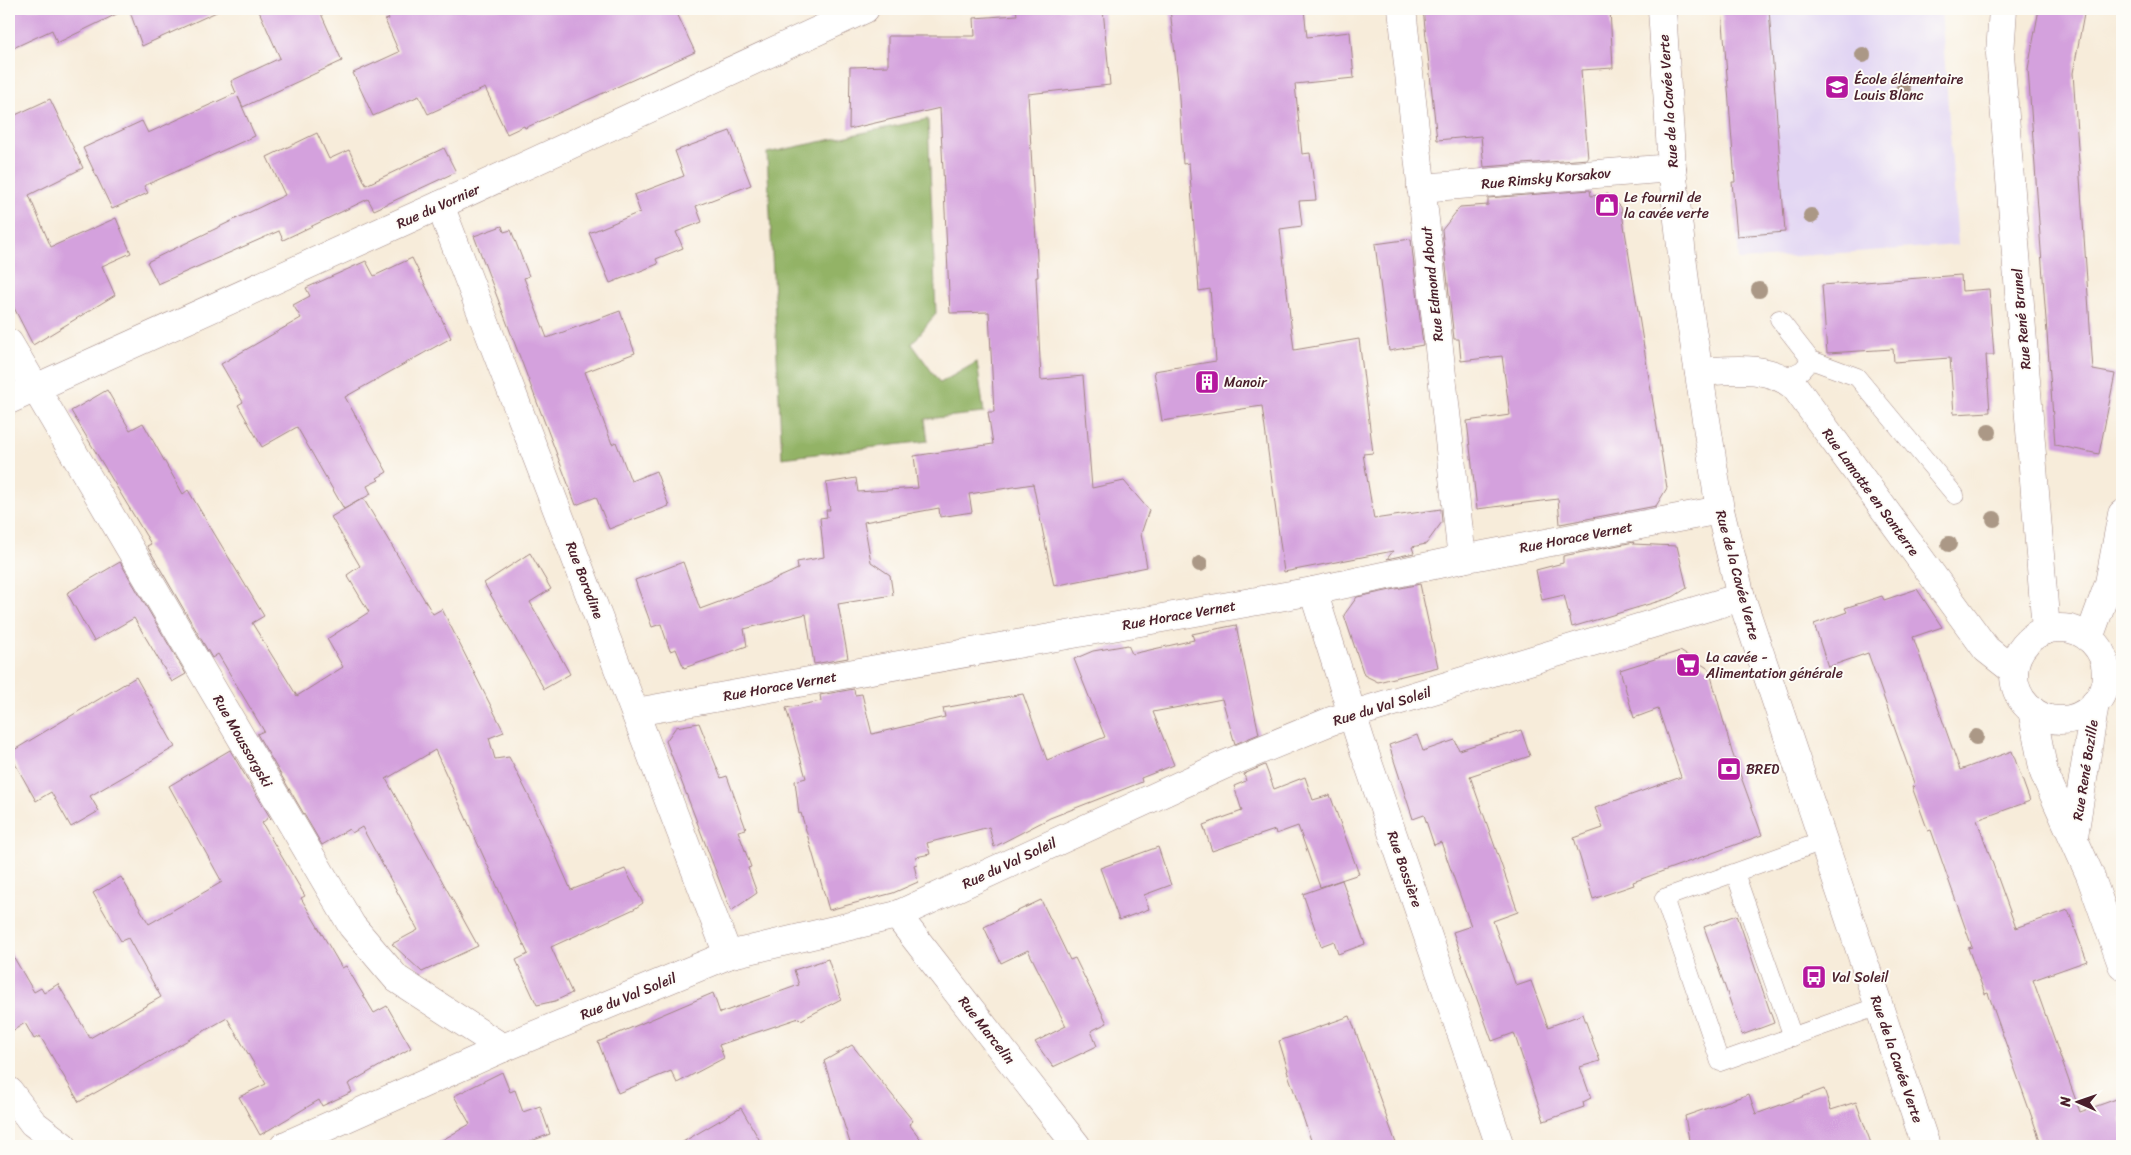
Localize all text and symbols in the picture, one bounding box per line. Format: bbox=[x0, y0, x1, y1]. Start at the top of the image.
street label: Rue de la Cavée Verte bbox=[1651, 33, 1686, 169]
place label: École élémentaire Louis Blanc bbox=[1854, 67, 1963, 108]
school or university icon: École élémentaire Louis Blanc bbox=[1824, 74, 1850, 100]
street label: Rue Rimsky Korsakov bbox=[1480, 160, 1612, 197]
street label: Rue du Vornier bbox=[392, 176, 485, 236]
place label: Le fournil de la cavée verte bbox=[1624, 185, 1709, 226]
shop icon: Le fournil de la cavée verte bbox=[1594, 192, 1620, 218]
street label: Rue Edmond About bbox=[1414, 224, 1451, 343]
street label: Rue René Brunel bbox=[2005, 266, 2038, 371]
building icon: Manoir bbox=[1194, 369, 1220, 395]
place label: Manoir bbox=[1224, 370, 1268, 395]
street label: Rue Lamotte en Santerre bbox=[1815, 423, 1926, 562]
street label: Rue de la Cavée Verte bbox=[1708, 507, 1767, 643]
street label: Rue Horace Vernet bbox=[1517, 514, 1635, 561]
street label: Rue Borodine bbox=[558, 538, 611, 623]
street label: Rue Horace Vernet bbox=[1120, 593, 1238, 638]
place label: La cavée - Alimentation générale bbox=[1705, 645, 1843, 686]
supermarket icon: La cavée - Alimentation générale bbox=[1675, 652, 1701, 678]
street label: Rue Horace Vernet bbox=[721, 664, 839, 709]
street label: Rue du Val Soleil bbox=[1330, 679, 1435, 733]
street label: Rue Moussorgski bbox=[206, 690, 280, 793]
street label: Rue René Bazille bbox=[2065, 718, 2106, 822]
bank icon: BRED bbox=[1716, 756, 1742, 782]
place label: BRED bbox=[1746, 757, 1780, 782]
street label: Rue Bossière bbox=[1380, 827, 1429, 911]
street label: Rue du Val Soleil bbox=[958, 830, 1062, 896]
bus stop icon: Val Soleil bbox=[1801, 964, 1827, 990]
street label: Rue du Val Soleil bbox=[576, 965, 681, 1027]
place label: Val Soleil bbox=[1832, 965, 1889, 990]
street label: Rue Marcelin bbox=[952, 991, 1022, 1070]
street label: Rue de la Cavée Verte bbox=[1863, 992, 1930, 1126]
north arrow bbox=[2054, 1078, 2104, 1128]
text: N bbox=[2053, 1096, 2078, 1108]

